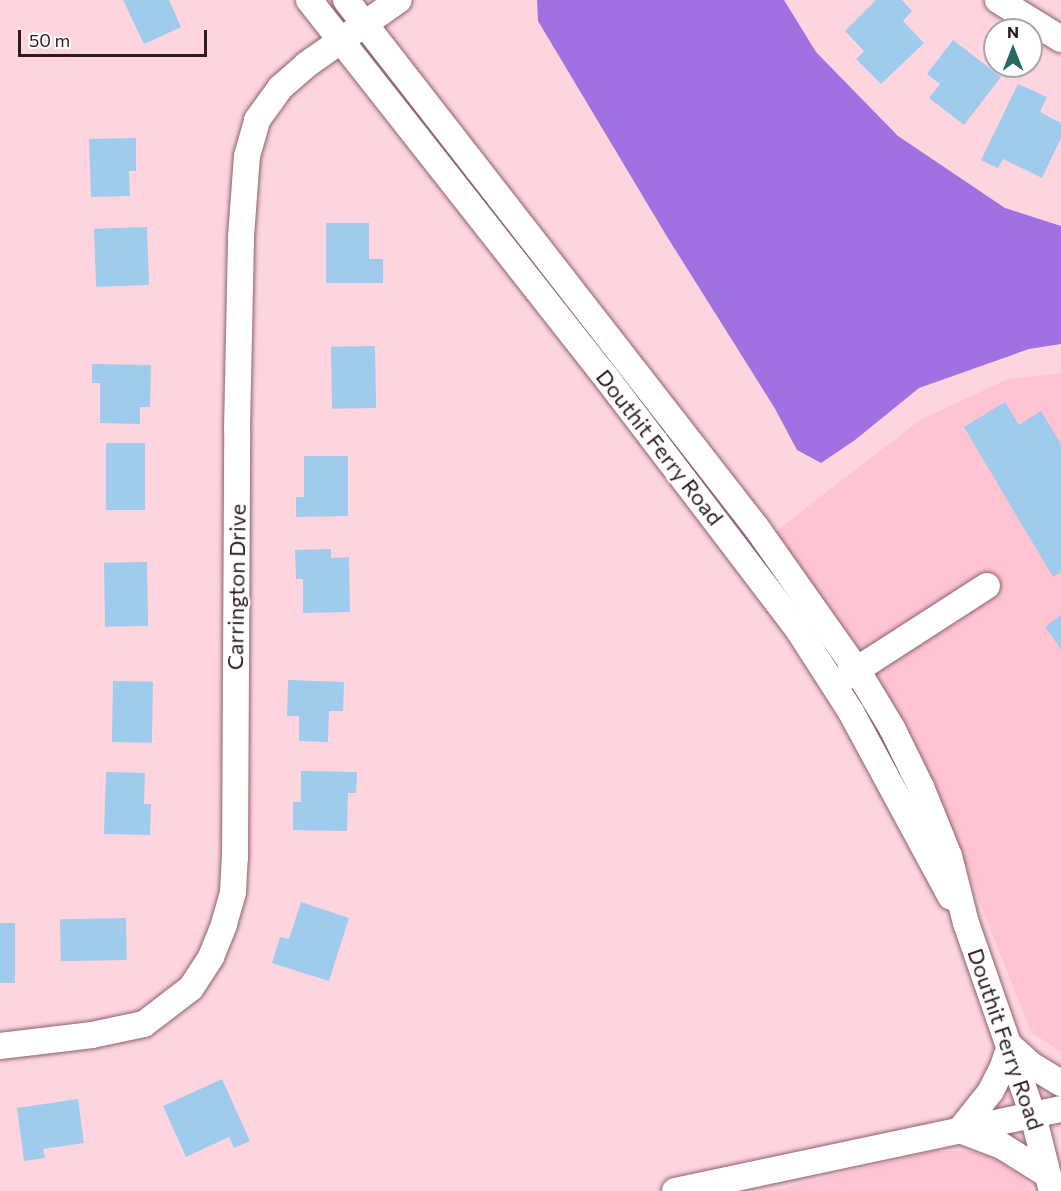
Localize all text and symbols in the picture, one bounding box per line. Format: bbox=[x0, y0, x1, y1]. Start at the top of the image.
scale bar bbox=[21, 18, 210, 56]
north arrow bbox=[983, 18, 1043, 78]
text: N bbox=[1007, 22, 1019, 41]
text: 50 m bbox=[29, 29, 70, 51]
street label: Douthit Ferry Road bbox=[591, 364, 729, 530]
street label: Carrington Drive bbox=[221, 504, 251, 670]
street label: Douthit Ferry Road bbox=[963, 945, 1049, 1133]

